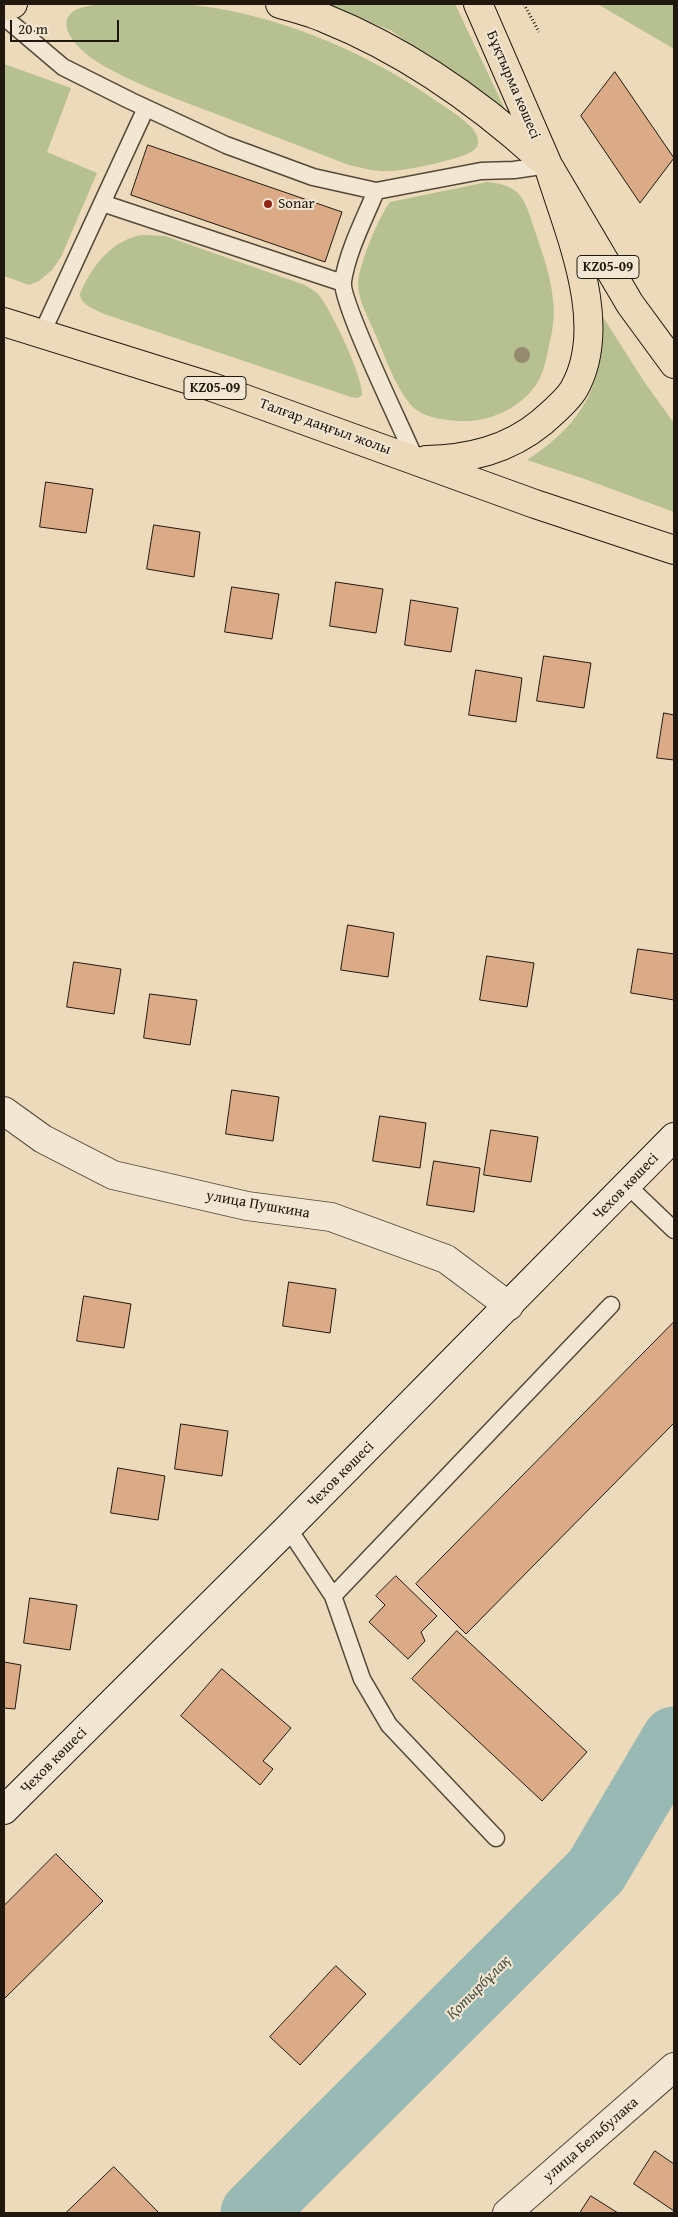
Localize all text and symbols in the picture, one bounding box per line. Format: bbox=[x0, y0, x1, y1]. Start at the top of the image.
scale bar bbox=[12, 10, 121, 42]
text: 20 m bbox=[18, 18, 48, 39]
street label: Бұқтырма көшесі bbox=[482, 28, 544, 142]
place label: Sonar bbox=[278, 195, 315, 213]
marker: Sonar bbox=[262, 198, 274, 210]
road number: KZ05-09 bbox=[577, 256, 639, 278]
road number: KZ05-09 bbox=[184, 376, 246, 399]
street label: Талғар даңғыл жолы bbox=[257, 395, 393, 459]
street label: Чехов көшесі bbox=[589, 1150, 663, 1224]
street label: улица Пушкина bbox=[205, 1187, 311, 1223]
street label: Чехов көшесі bbox=[304, 1438, 378, 1512]
street label: Чехов көшесі bbox=[17, 1724, 91, 1798]
water label: Қотырбұлақ bbox=[443, 1952, 515, 2024]
street label: улица Бельбулака bbox=[540, 2094, 642, 2186]

